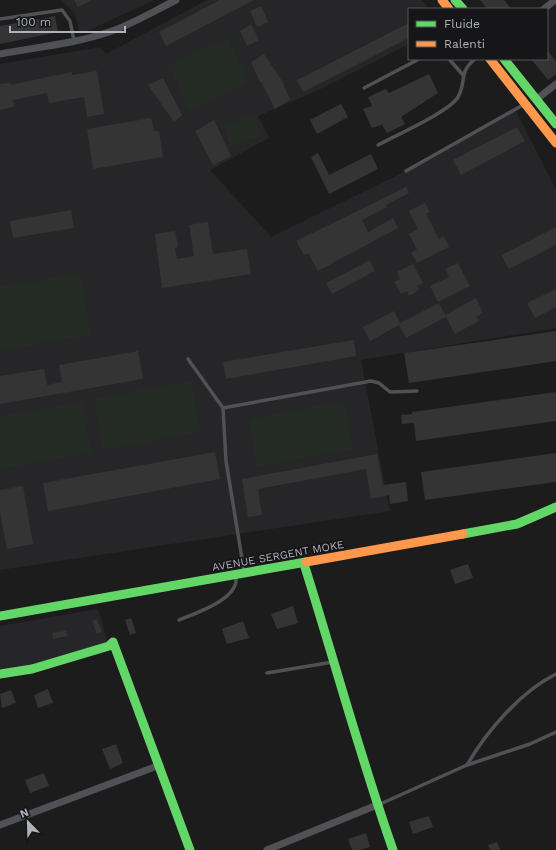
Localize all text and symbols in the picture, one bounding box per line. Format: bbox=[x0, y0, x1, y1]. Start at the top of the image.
scale bar bbox=[10, 8, 125, 34]
legend bbox=[408, 8, 548, 60]
text: 100 m bbox=[16, 15, 51, 29]
text: Fluide bbox=[444, 17, 480, 31]
text: Ralenti bbox=[444, 37, 485, 51]
street label: AVENUE SERGENT MOKE bbox=[211, 538, 345, 574]
north arrow bbox=[8, 802, 48, 842]
text: N bbox=[18, 806, 31, 821]

